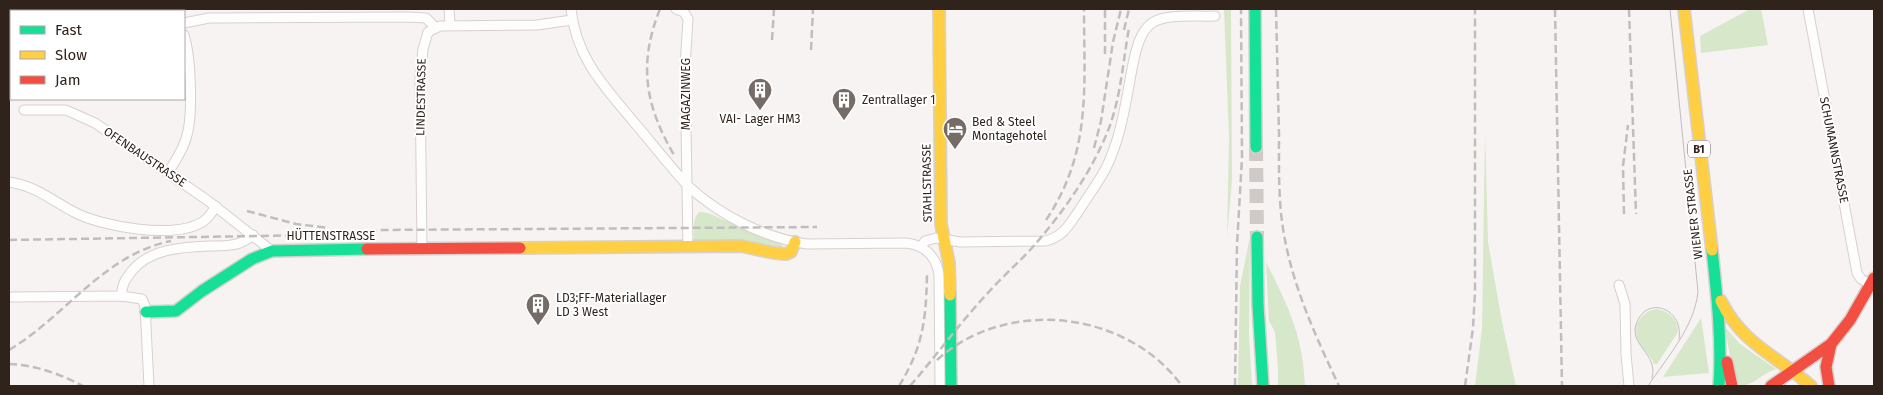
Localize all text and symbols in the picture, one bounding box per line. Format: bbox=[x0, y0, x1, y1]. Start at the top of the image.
legend bbox=[10, 10, 185, 100]
text: Fast bbox=[55, 21, 82, 39]
text: Slow bbox=[55, 46, 87, 64]
street label: LINDESTRASSE bbox=[413, 58, 429, 136]
street label: MAGAZINWEG bbox=[679, 58, 693, 130]
text: Jam bbox=[55, 71, 81, 89]
building icon: VAI- Lager HM3 bbox=[747, 77, 773, 111]
building icon: Zentrallager 1 bbox=[831, 87, 857, 121]
place label: Zentrallager 1 bbox=[862, 93, 936, 107]
street label: SCHUMANNSTRASSE bbox=[1817, 96, 1851, 204]
place label: VAI- Lager HM3 bbox=[719, 112, 801, 126]
place label: Bed & Steel Montagehotel bbox=[972, 115, 1047, 143]
hotel icon: Bed & Steel Montagehotel bbox=[942, 116, 968, 150]
street label: OFENBAUSTRASSE bbox=[101, 124, 189, 190]
road number: B1 bbox=[1688, 140, 1710, 158]
street label: STAHLSTRASSE bbox=[919, 144, 935, 222]
street label: WIENER STRASSE bbox=[1681, 168, 1705, 260]
street label: HÜTTENSTRASSE bbox=[286, 227, 376, 243]
place label: LD3;FF-Materiallager LD 3 West bbox=[556, 291, 667, 319]
building icon: LD3;FF-Materiallager LD 3 West bbox=[525, 292, 551, 326]

